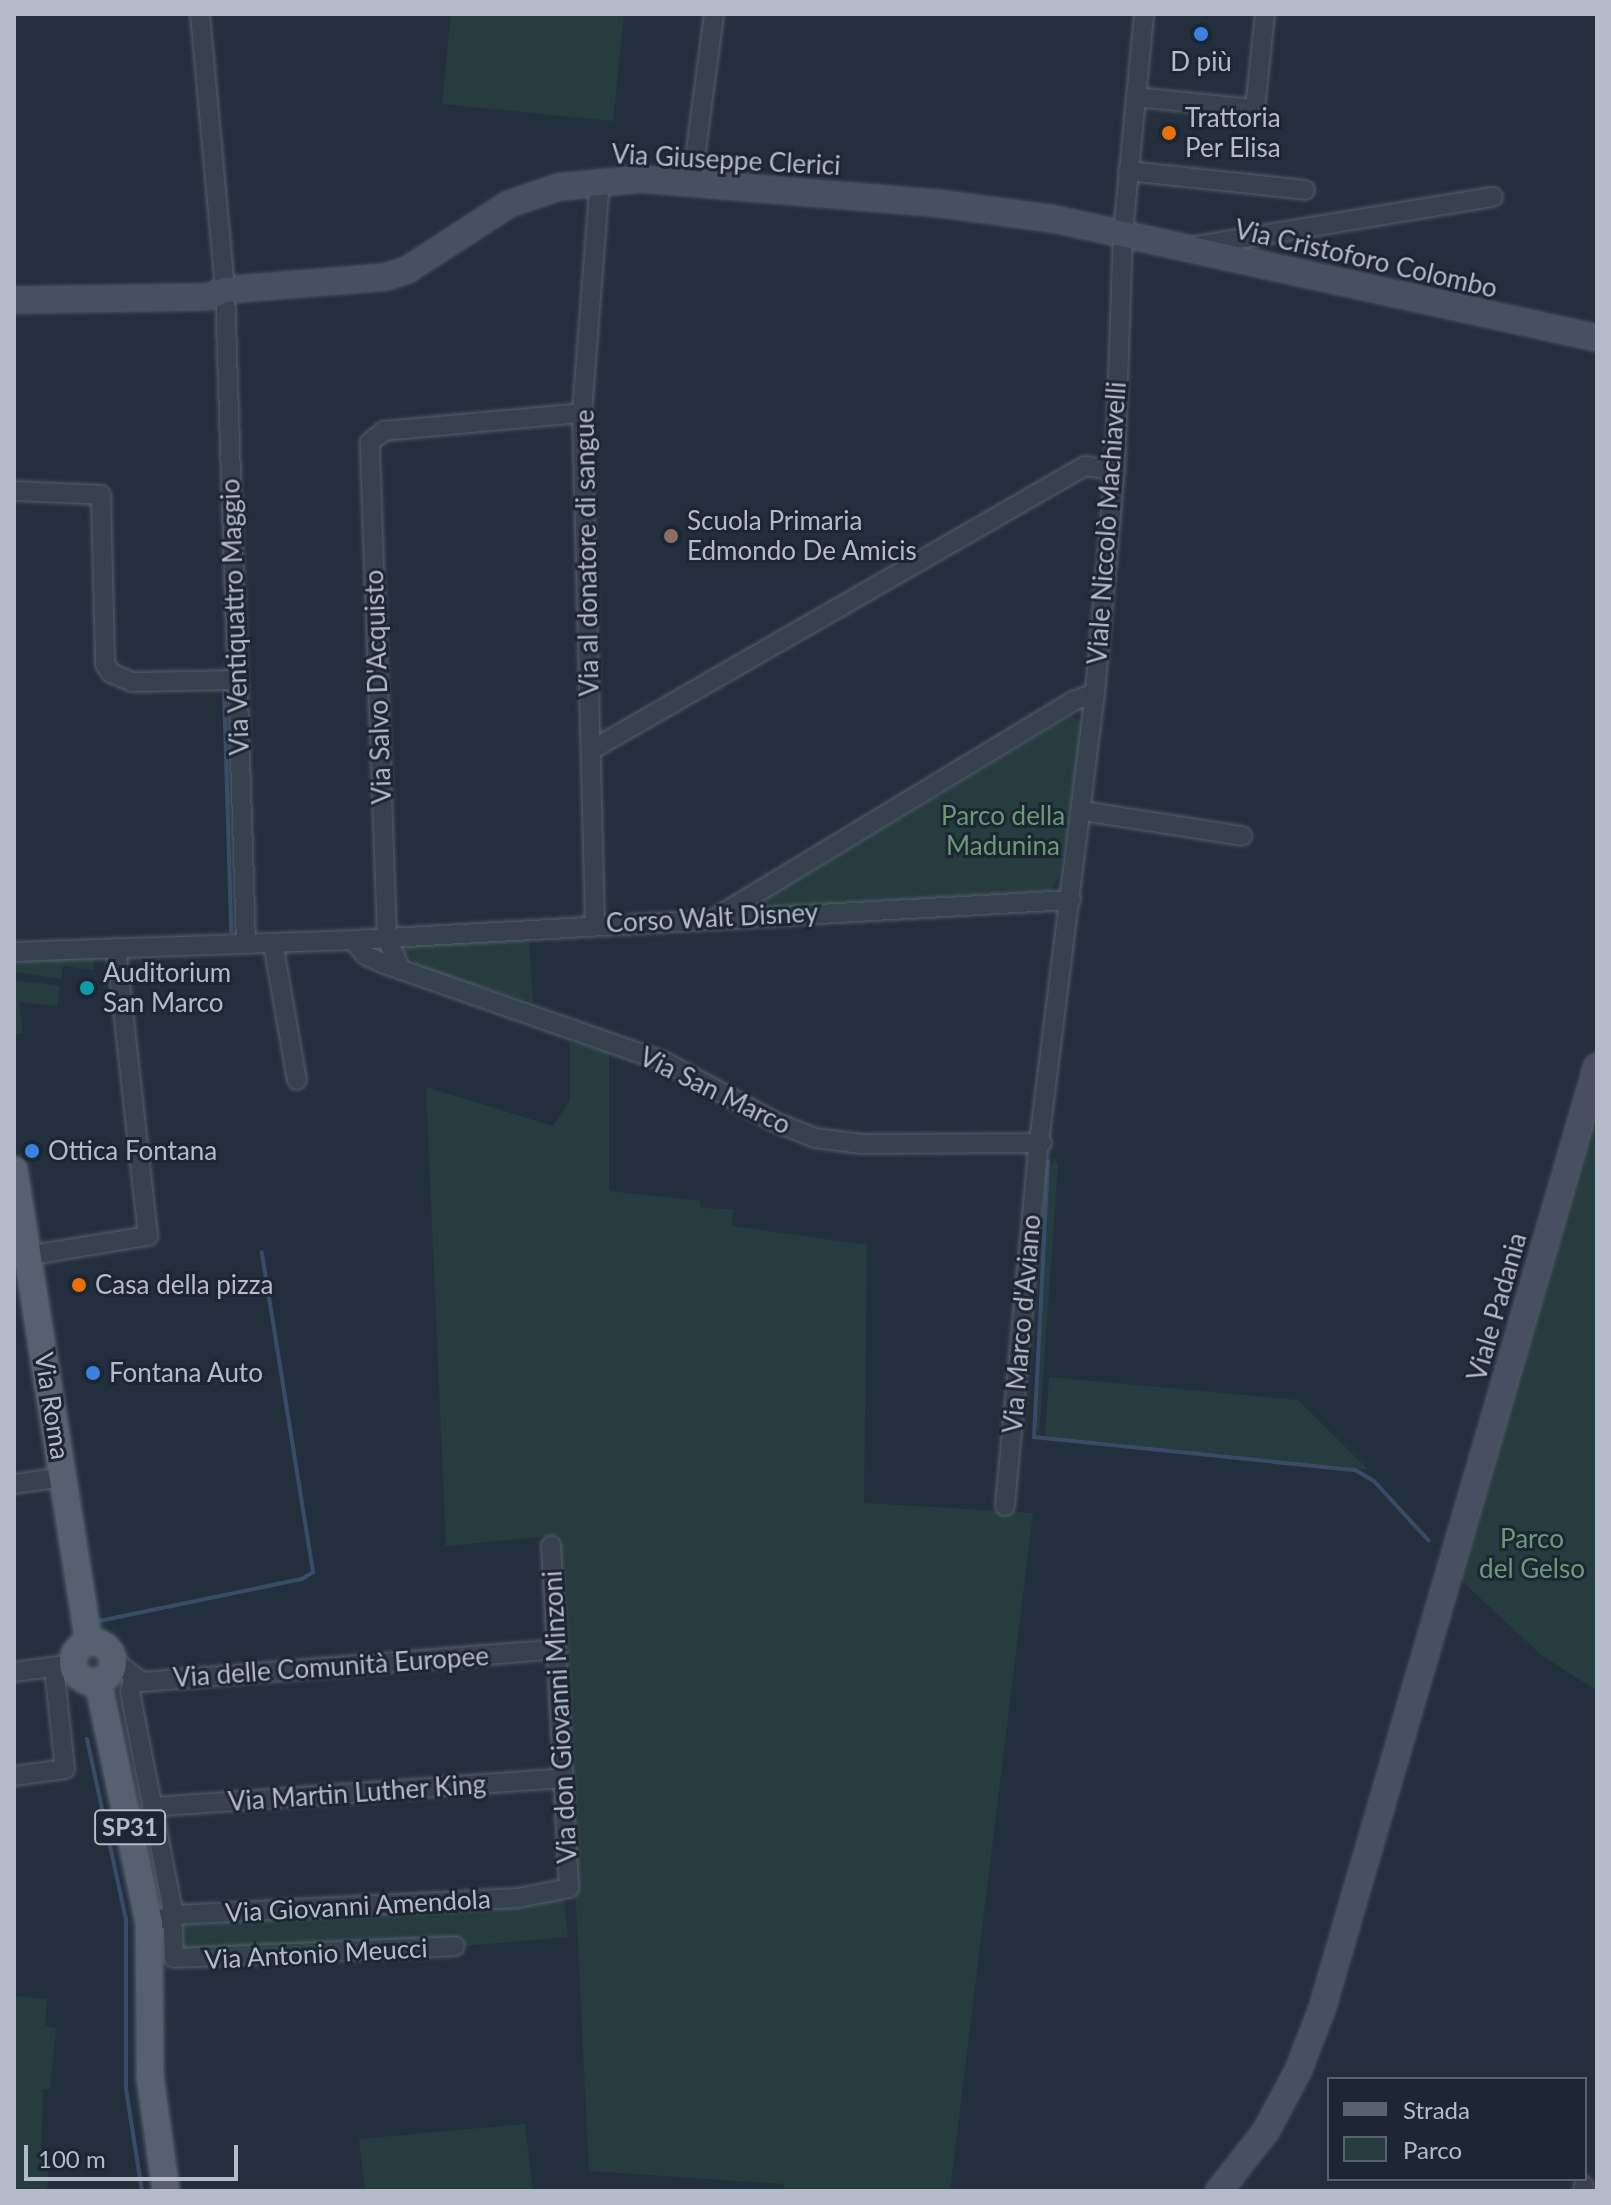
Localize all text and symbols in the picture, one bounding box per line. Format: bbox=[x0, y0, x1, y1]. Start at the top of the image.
marker: D più bbox=[1192, 25, 1210, 43]
place label: D più bbox=[1170, 46, 1232, 78]
place label: Trattoria Per Elisa bbox=[1185, 102, 1281, 164]
marker: Trattoria Per Elisa bbox=[1160, 124, 1178, 142]
street label: Via Giuseppe Clerici bbox=[611, 138, 841, 182]
street label: Via Cristoforo Colombo bbox=[1232, 214, 1500, 304]
street label: Viale Niccolò Machiavelli bbox=[1082, 380, 1132, 666]
street label: Via al donatore di sangue bbox=[569, 409, 605, 697]
street label: Via Ventiquattro Maggio bbox=[215, 478, 255, 756]
place label: Scuola Primaria Edmondo De Amicis bbox=[687, 505, 918, 566]
marker: Scuola Primaria Edmondo De Amicis bbox=[662, 527, 680, 545]
street label: Via Salvo D'Acquisto bbox=[358, 569, 398, 805]
park label: Parco della Madunina bbox=[941, 800, 1065, 862]
street label: Corso Walt Disney bbox=[605, 897, 819, 939]
place label: Auditorium San Marco bbox=[103, 957, 231, 1018]
marker: Auditorium San Marco bbox=[78, 979, 96, 997]
street label: Via San Marco bbox=[634, 1041, 796, 1141]
place label: Ottica Fontana bbox=[48, 1135, 217, 1167]
marker: Ottica Fontana bbox=[23, 1142, 41, 1160]
street label: Via Marco d'Aviano bbox=[997, 1213, 1047, 1435]
street label: Viale Padania bbox=[1461, 1229, 1533, 1385]
place label: Casa della pizza bbox=[95, 1269, 274, 1301]
marker: Casa della pizza bbox=[70, 1276, 88, 1294]
street label: Via Roma bbox=[28, 1350, 76, 1462]
place label: Fontana Auto bbox=[109, 1357, 264, 1389]
marker: Fontana Auto bbox=[84, 1364, 102, 1382]
park label: Parco del Gelso bbox=[1479, 1523, 1585, 1584]
street label: Via don Giovanni Minzoni bbox=[537, 1570, 583, 1864]
street label: Via delle Comunità Europee bbox=[172, 1640, 490, 1694]
street label: Via Martin Luther King bbox=[227, 1768, 487, 1818]
road number: SP31 bbox=[94, 1807, 166, 1847]
street label: Via Giovanni Amendola bbox=[224, 1883, 492, 1929]
street label: Via Antonio Meucci bbox=[203, 1933, 429, 1975]
legend bbox=[1327, 2077, 1587, 2181]
text: Strada bbox=[1403, 2095, 1470, 2124]
scale bar bbox=[28, 2129, 242, 2179]
text: Parco bbox=[1403, 2135, 1462, 2164]
text: 100 m bbox=[38, 2144, 106, 2173]

